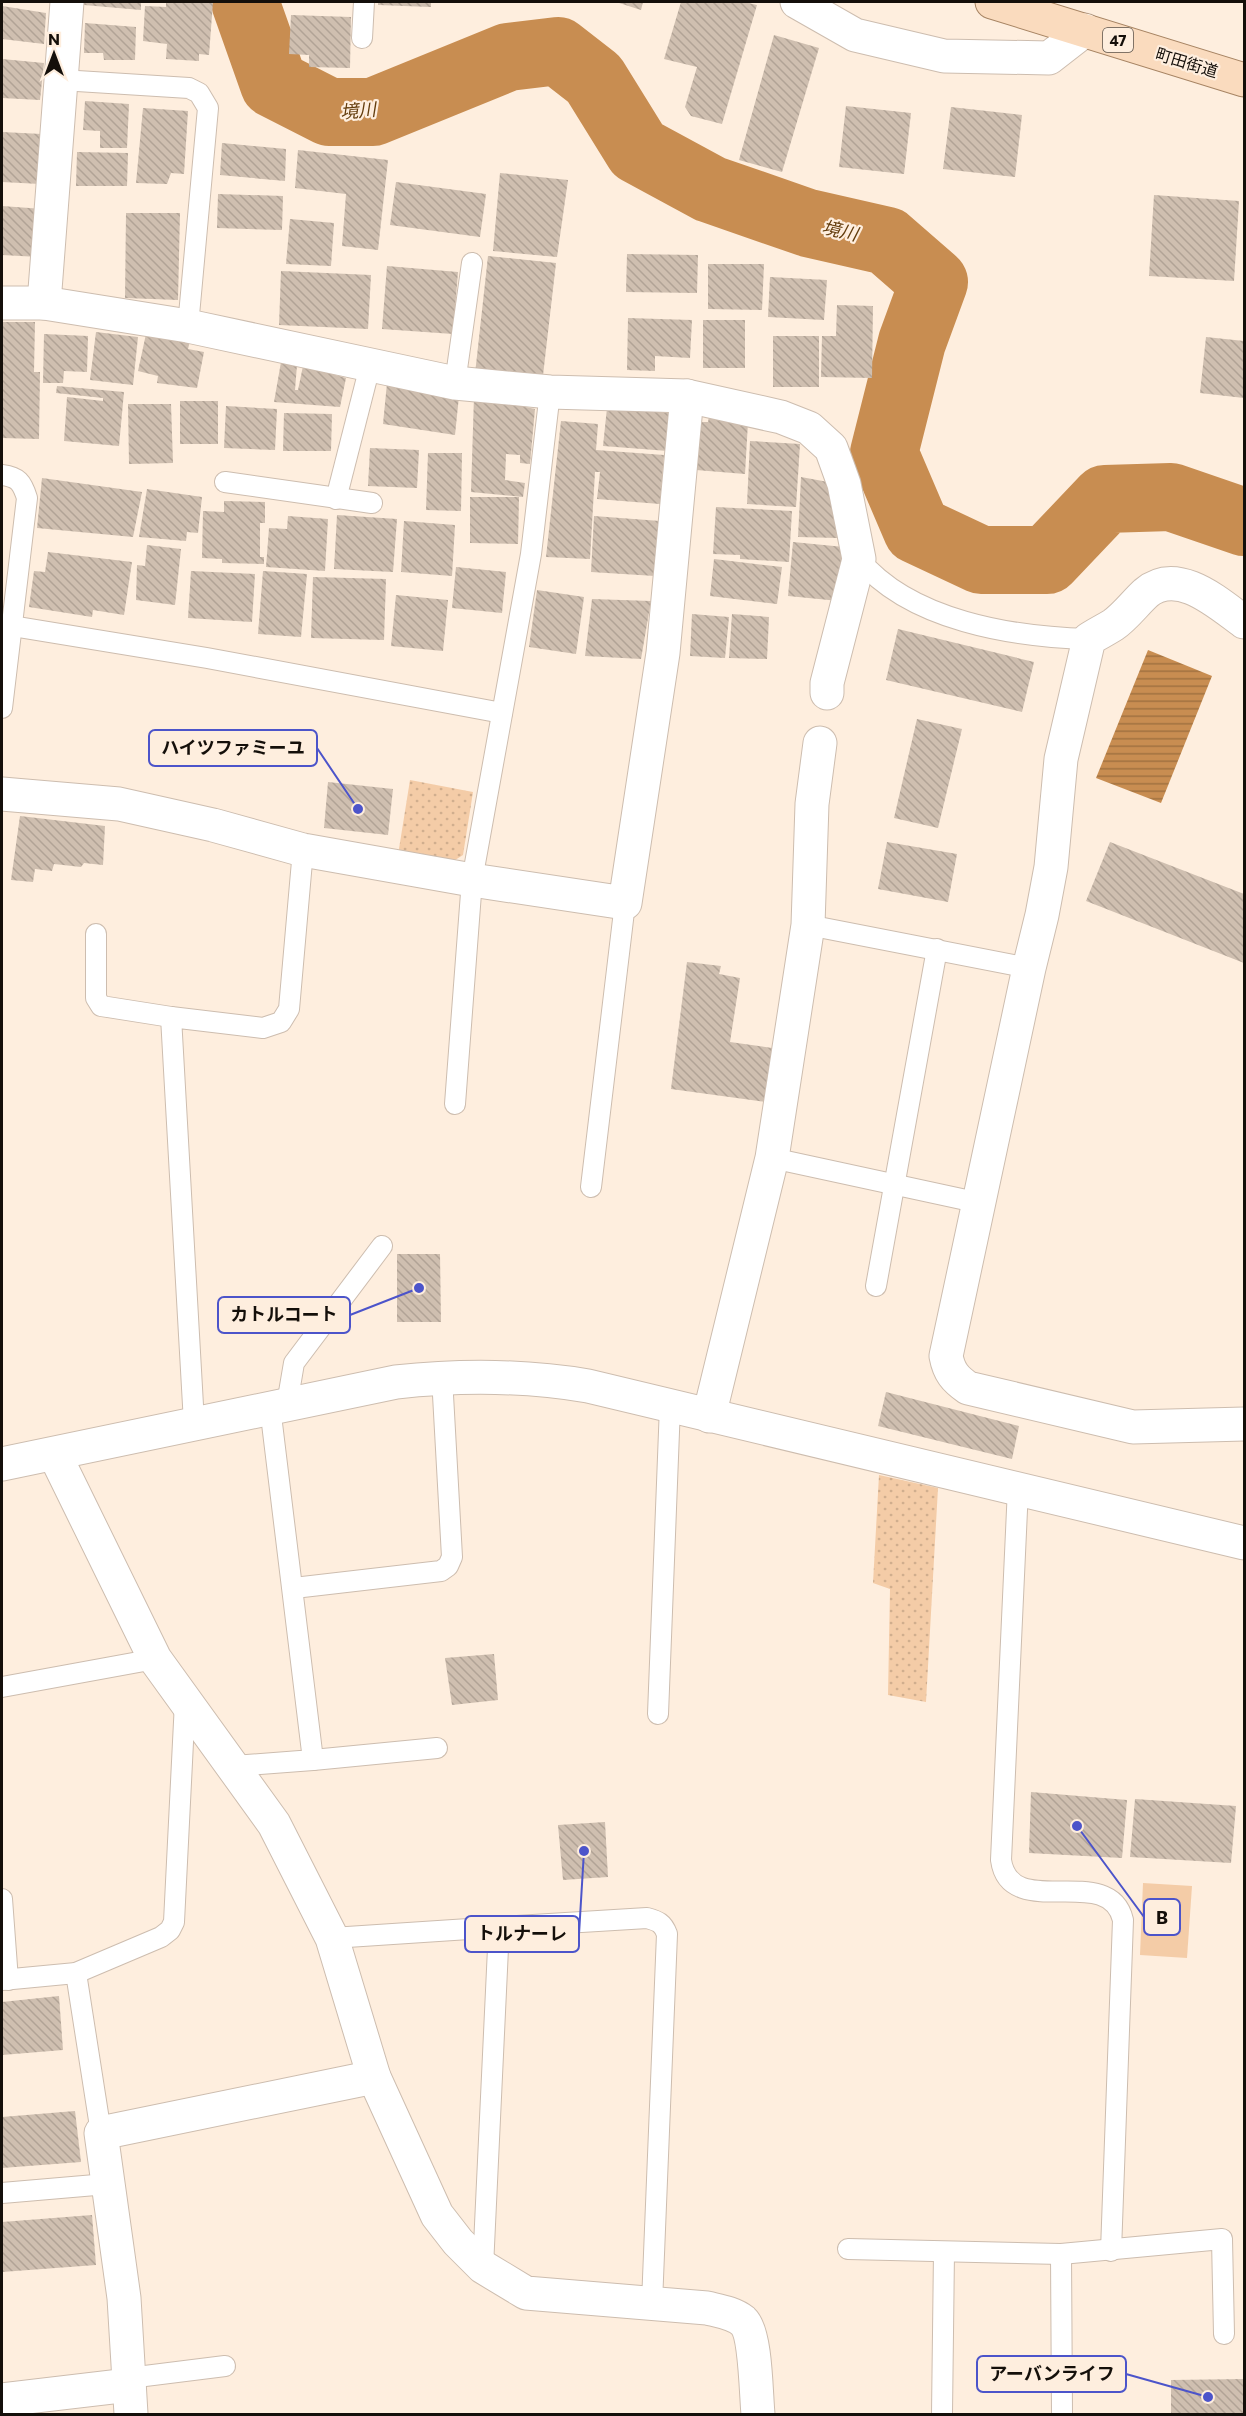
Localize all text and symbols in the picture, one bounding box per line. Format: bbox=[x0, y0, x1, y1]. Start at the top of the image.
north arrow bbox=[24, 24, 84, 84]
road number: 47 bbox=[1103, 28, 1133, 52]
text: N bbox=[48, 29, 60, 48]
street label: 町田街道 bbox=[1154, 44, 1220, 80]
water label: 境川 bbox=[339, 97, 379, 123]
water label: 境川 bbox=[820, 215, 862, 245]
callout: ハイツファミーユ bbox=[149, 730, 317, 766]
text: ハイツファミーユ bbox=[161, 736, 305, 758]
callout: カトルコート bbox=[218, 1297, 350, 1333]
text: カトルコート bbox=[230, 1303, 338, 1325]
callout: B bbox=[1144, 1899, 1180, 1935]
text: B bbox=[1156, 1906, 1168, 1928]
callout: トルナーレ bbox=[465, 1916, 579, 1952]
text: トルナーレ bbox=[477, 1922, 567, 1944]
callout: アーバンライフ bbox=[977, 2356, 1126, 2392]
text: アーバンライフ bbox=[989, 2362, 1115, 2384]

